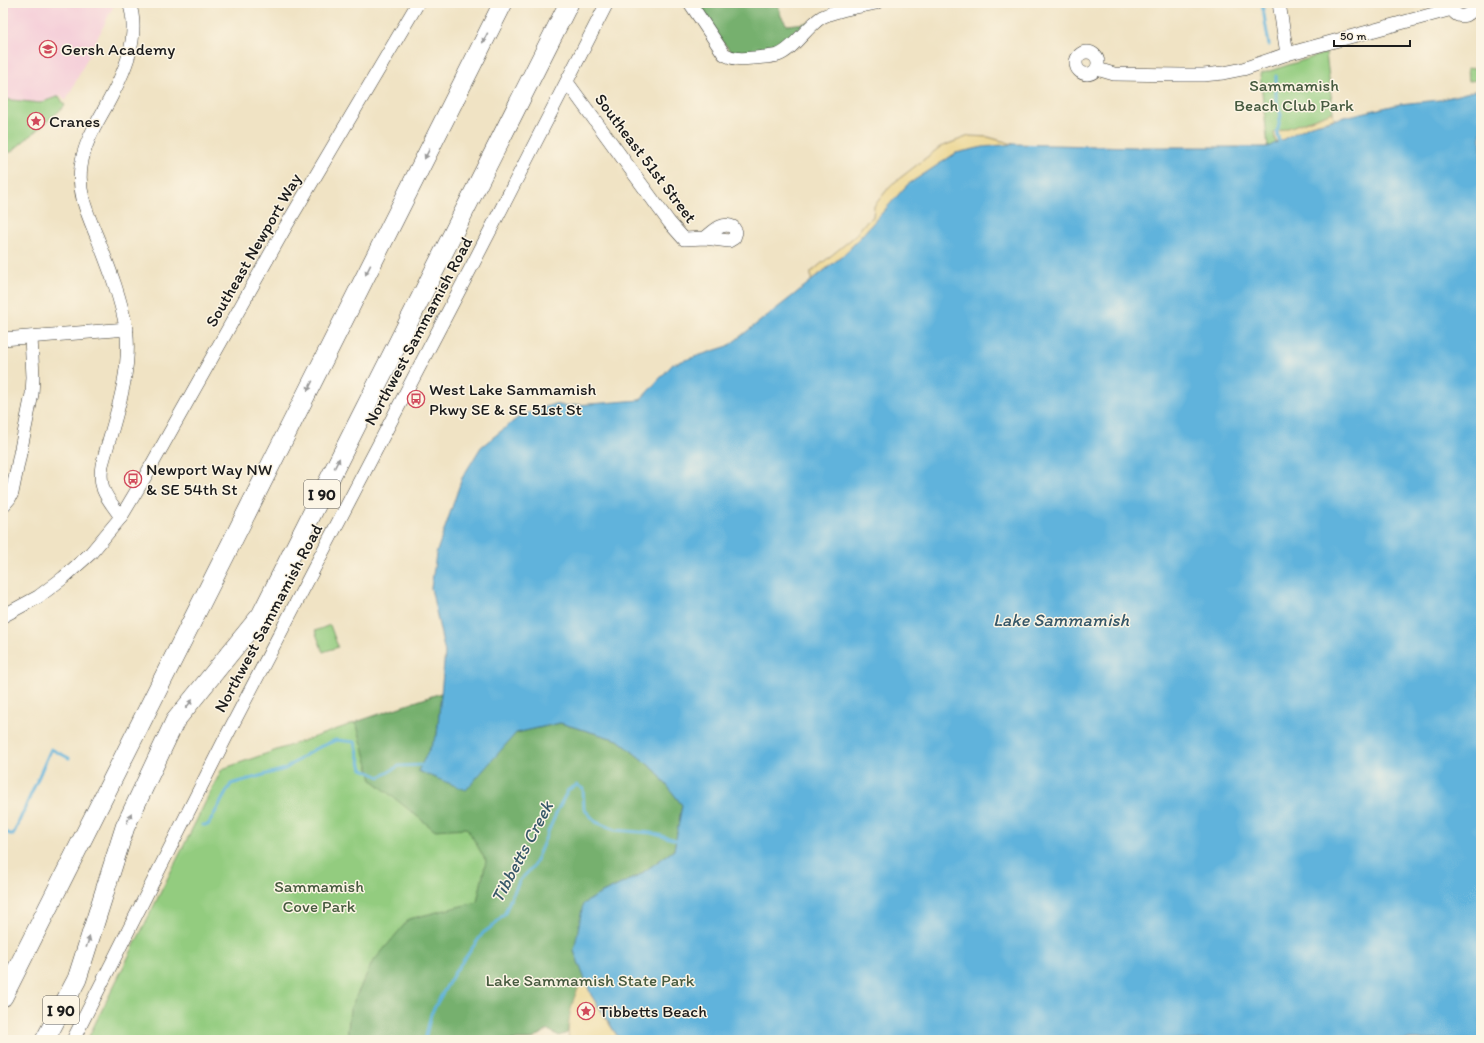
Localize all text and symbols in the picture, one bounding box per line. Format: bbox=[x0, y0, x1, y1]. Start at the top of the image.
scale bar bbox=[1334, 22, 1410, 48]
text: 50 m bbox=[1340, 29, 1366, 43]
one-way arrow bbox=[482, 32, 488, 44]
school or university icon: Gersh Academy bbox=[38, 39, 58, 59]
place label: Gersh Academy bbox=[61, 39, 175, 59]
park label: Sammamish Beach Club Park bbox=[1234, 75, 1354, 115]
street label: Southeast 51st Street bbox=[591, 89, 701, 227]
place icon: Cranes bbox=[26, 111, 46, 131]
place label: Cranes bbox=[49, 111, 100, 131]
one-way arrow bbox=[424, 148, 430, 160]
street label: Southeast Newport Way bbox=[201, 170, 305, 330]
street label: Northwest Sammamish Road bbox=[360, 233, 477, 429]
one-way arrow bbox=[365, 264, 371, 276]
place label: West Lake Sammamish Pkwy SE & SE 51st St bbox=[429, 379, 597, 419]
one-way arrow bbox=[307, 381, 313, 392]
bus stop icon: West Lake Sammamish Pkwy SE & SE 51st St bbox=[406, 389, 426, 409]
one-way arrow bbox=[334, 458, 340, 469]
place label: Newport Way NW & SE 54th St bbox=[146, 459, 273, 499]
bus stop icon: Newport Way NW & SE 54th St bbox=[123, 469, 143, 489]
road number: I 90 bbox=[304, 480, 340, 508]
street label: Northwest Sammamish Road bbox=[210, 520, 327, 716]
water label: Lake Sammamish bbox=[993, 609, 1130, 631]
one-way arrow bbox=[184, 698, 193, 709]
water label: Tibbetts Creek bbox=[486, 796, 559, 907]
one-way arrow bbox=[126, 813, 132, 824]
park label: Sammamish Cove Park bbox=[274, 876, 364, 916]
one-way arrow bbox=[86, 936, 92, 948]
park label: Lake Sammamish State Park bbox=[485, 970, 695, 990]
road number: I 90 bbox=[43, 996, 79, 1024]
place icon: Tibbetts Beach bbox=[576, 1001, 596, 1021]
place label: Tibbetts Beach bbox=[599, 1001, 707, 1021]

